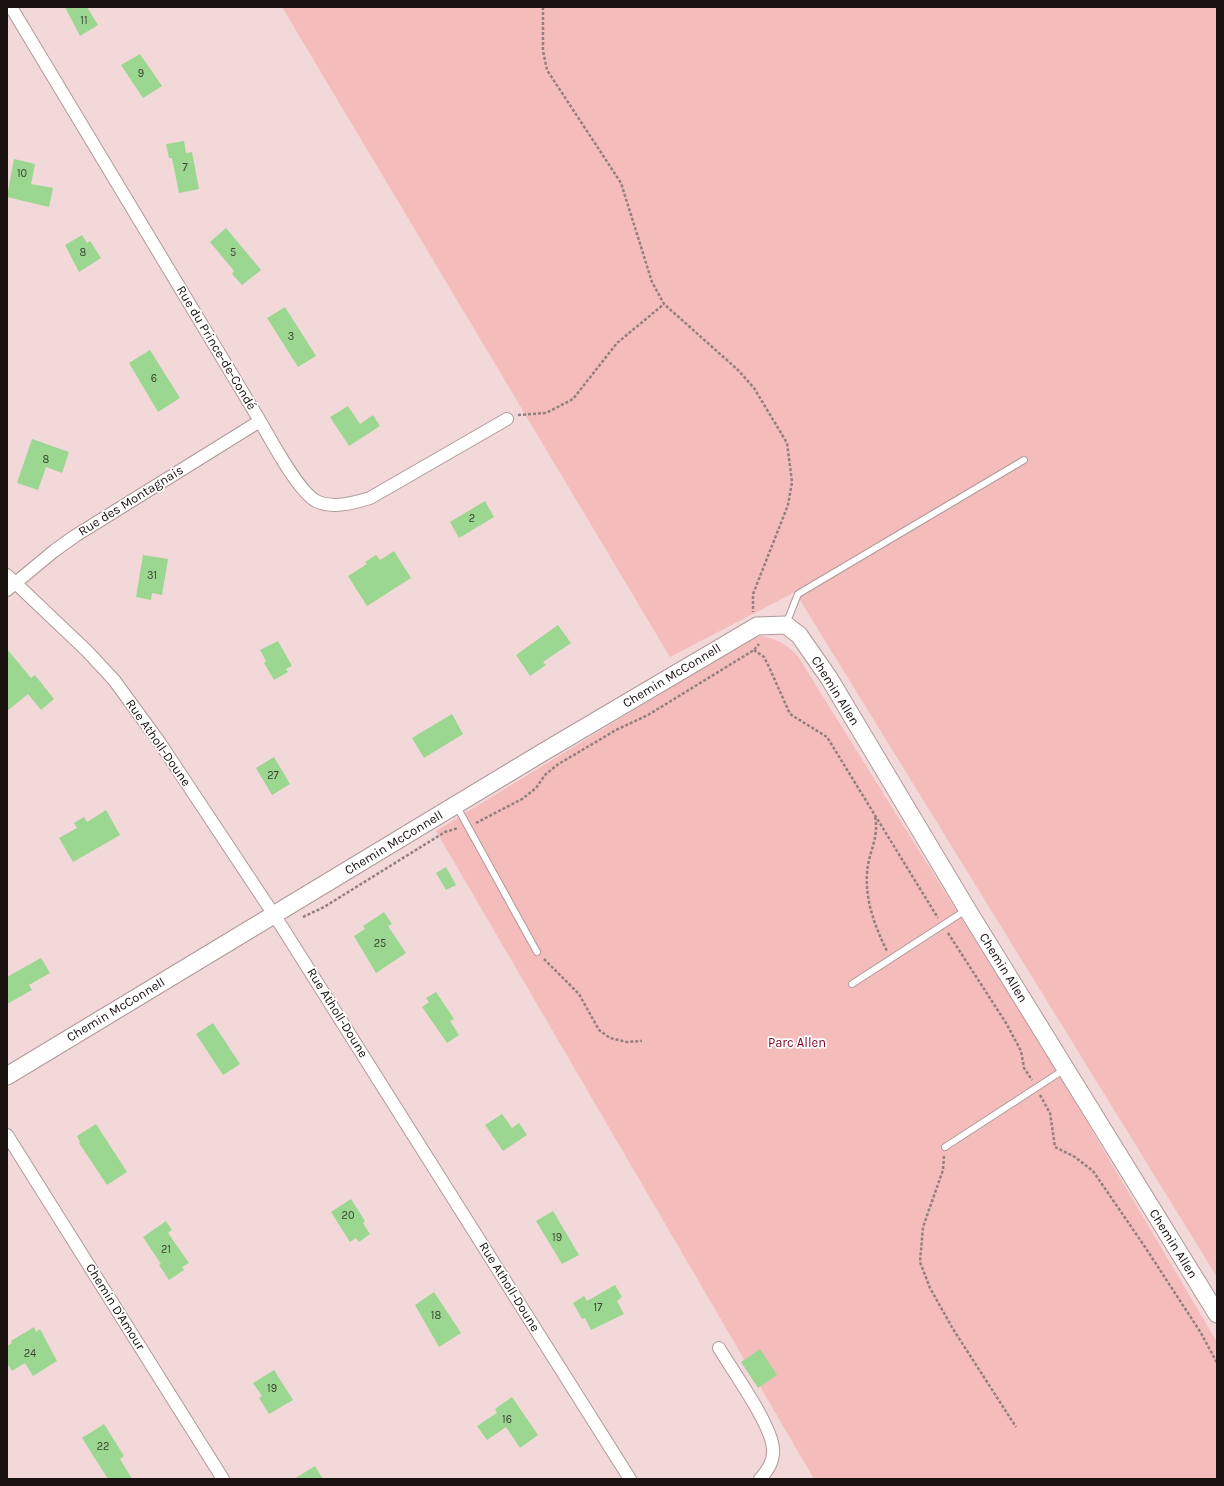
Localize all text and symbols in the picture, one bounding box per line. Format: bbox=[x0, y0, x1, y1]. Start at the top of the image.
house number: 11 bbox=[80, 14, 88, 28]
house number: 9 bbox=[138, 67, 144, 81]
house number: 7 bbox=[182, 161, 188, 175]
house number: 10 bbox=[17, 167, 27, 181]
house number: 8 bbox=[80, 246, 86, 260]
house number: 5 bbox=[230, 246, 236, 260]
street label: Rue du Prince-de-Condé bbox=[173, 283, 259, 413]
house number: 3 bbox=[288, 330, 294, 344]
house number: 6 bbox=[151, 372, 157, 386]
house number: 8 bbox=[43, 453, 49, 467]
street label: Rue des Montagnais bbox=[76, 462, 186, 540]
house number: 2 bbox=[469, 512, 475, 526]
house number: 31 bbox=[147, 569, 157, 583]
street label: Chemin McConnell bbox=[620, 640, 724, 712]
street label: Chemin Allen bbox=[808, 653, 862, 729]
street label: Rue Atholl-Doune bbox=[122, 696, 194, 790]
house number: 27 bbox=[267, 769, 279, 783]
street label: Chemin McConnell bbox=[342, 807, 446, 879]
street label: Chemin Allen bbox=[976, 930, 1030, 1006]
house number: 25 bbox=[374, 937, 386, 951]
street label: Rue Atholl-Doune bbox=[303, 965, 371, 1061]
street label: Chemin McConnell bbox=[64, 974, 168, 1046]
park label: Parc Allen bbox=[768, 1035, 826, 1051]
street label: Chemin Allen bbox=[1146, 1206, 1200, 1282]
house number: 20 bbox=[342, 1209, 354, 1223]
house number: 19 bbox=[552, 1231, 562, 1245]
street label: Rue Atholl-Doune bbox=[475, 1239, 543, 1335]
house number: 21 bbox=[161, 1243, 171, 1257]
street label: Chemin D'Amour bbox=[82, 1261, 148, 1353]
house number: 17 bbox=[594, 1301, 602, 1315]
house number: 18 bbox=[431, 1309, 441, 1323]
house number: 24 bbox=[24, 1347, 36, 1361]
house number: 19 bbox=[267, 1382, 277, 1396]
house number: 16 bbox=[502, 1413, 512, 1427]
house number: 22 bbox=[97, 1440, 109, 1454]

